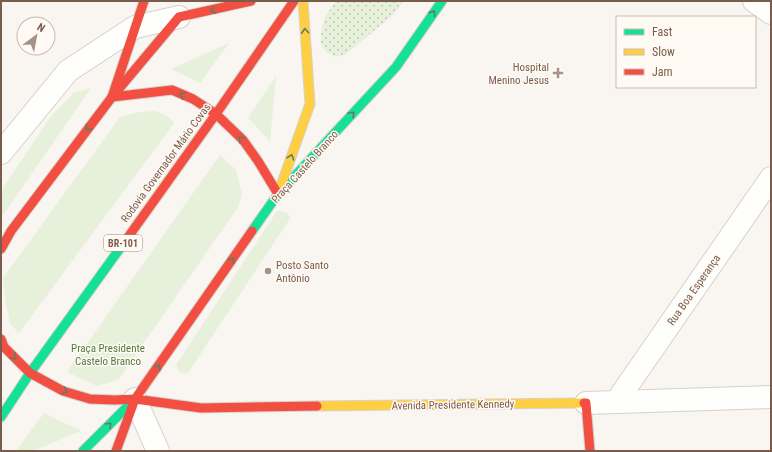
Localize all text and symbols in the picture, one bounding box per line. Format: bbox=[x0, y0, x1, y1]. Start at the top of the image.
one-way arrow bbox=[209, 5, 216, 13]
one-way arrow bbox=[428, 10, 436, 17]
north arrow bbox=[16, 16, 56, 56]
legend bbox=[616, 16, 756, 88]
text: N bbox=[35, 21, 48, 35]
text: Fast bbox=[652, 25, 673, 39]
one-way arrow bbox=[300, 28, 309, 34]
text: Slow bbox=[652, 45, 675, 59]
place label: Hospital Menino Jesus bbox=[488, 61, 549, 87]
text: Jam bbox=[652, 65, 673, 79]
marker: Hospital Menino Jesus bbox=[552, 67, 564, 79]
one-way arrow bbox=[179, 91, 186, 99]
street label: Rodovia Governador Mário Covas bbox=[118, 101, 214, 225]
one-way arrow bbox=[347, 111, 355, 119]
one-way arrow bbox=[86, 124, 93, 131]
street label: Praça Castelo Branco bbox=[269, 128, 341, 206]
one-way arrow bbox=[239, 136, 246, 143]
one-way arrow bbox=[286, 154, 295, 161]
road number: BR-101 bbox=[104, 235, 142, 251]
street label: Rua Boa Esperança bbox=[665, 252, 723, 328]
one-way arrow bbox=[227, 257, 235, 264]
place label: Posto Santo Antônio bbox=[276, 259, 329, 285]
marker: Posto Santo Antônio bbox=[263, 266, 273, 276]
park label: Praça Presidente Castelo Branco bbox=[71, 342, 145, 368]
one-way arrow bbox=[9, 352, 17, 359]
one-way arrow bbox=[153, 364, 160, 371]
one-way arrow bbox=[61, 386, 68, 394]
street label: Avenida Presidente Kennedy bbox=[392, 397, 515, 413]
one-way arrow bbox=[104, 422, 112, 430]

